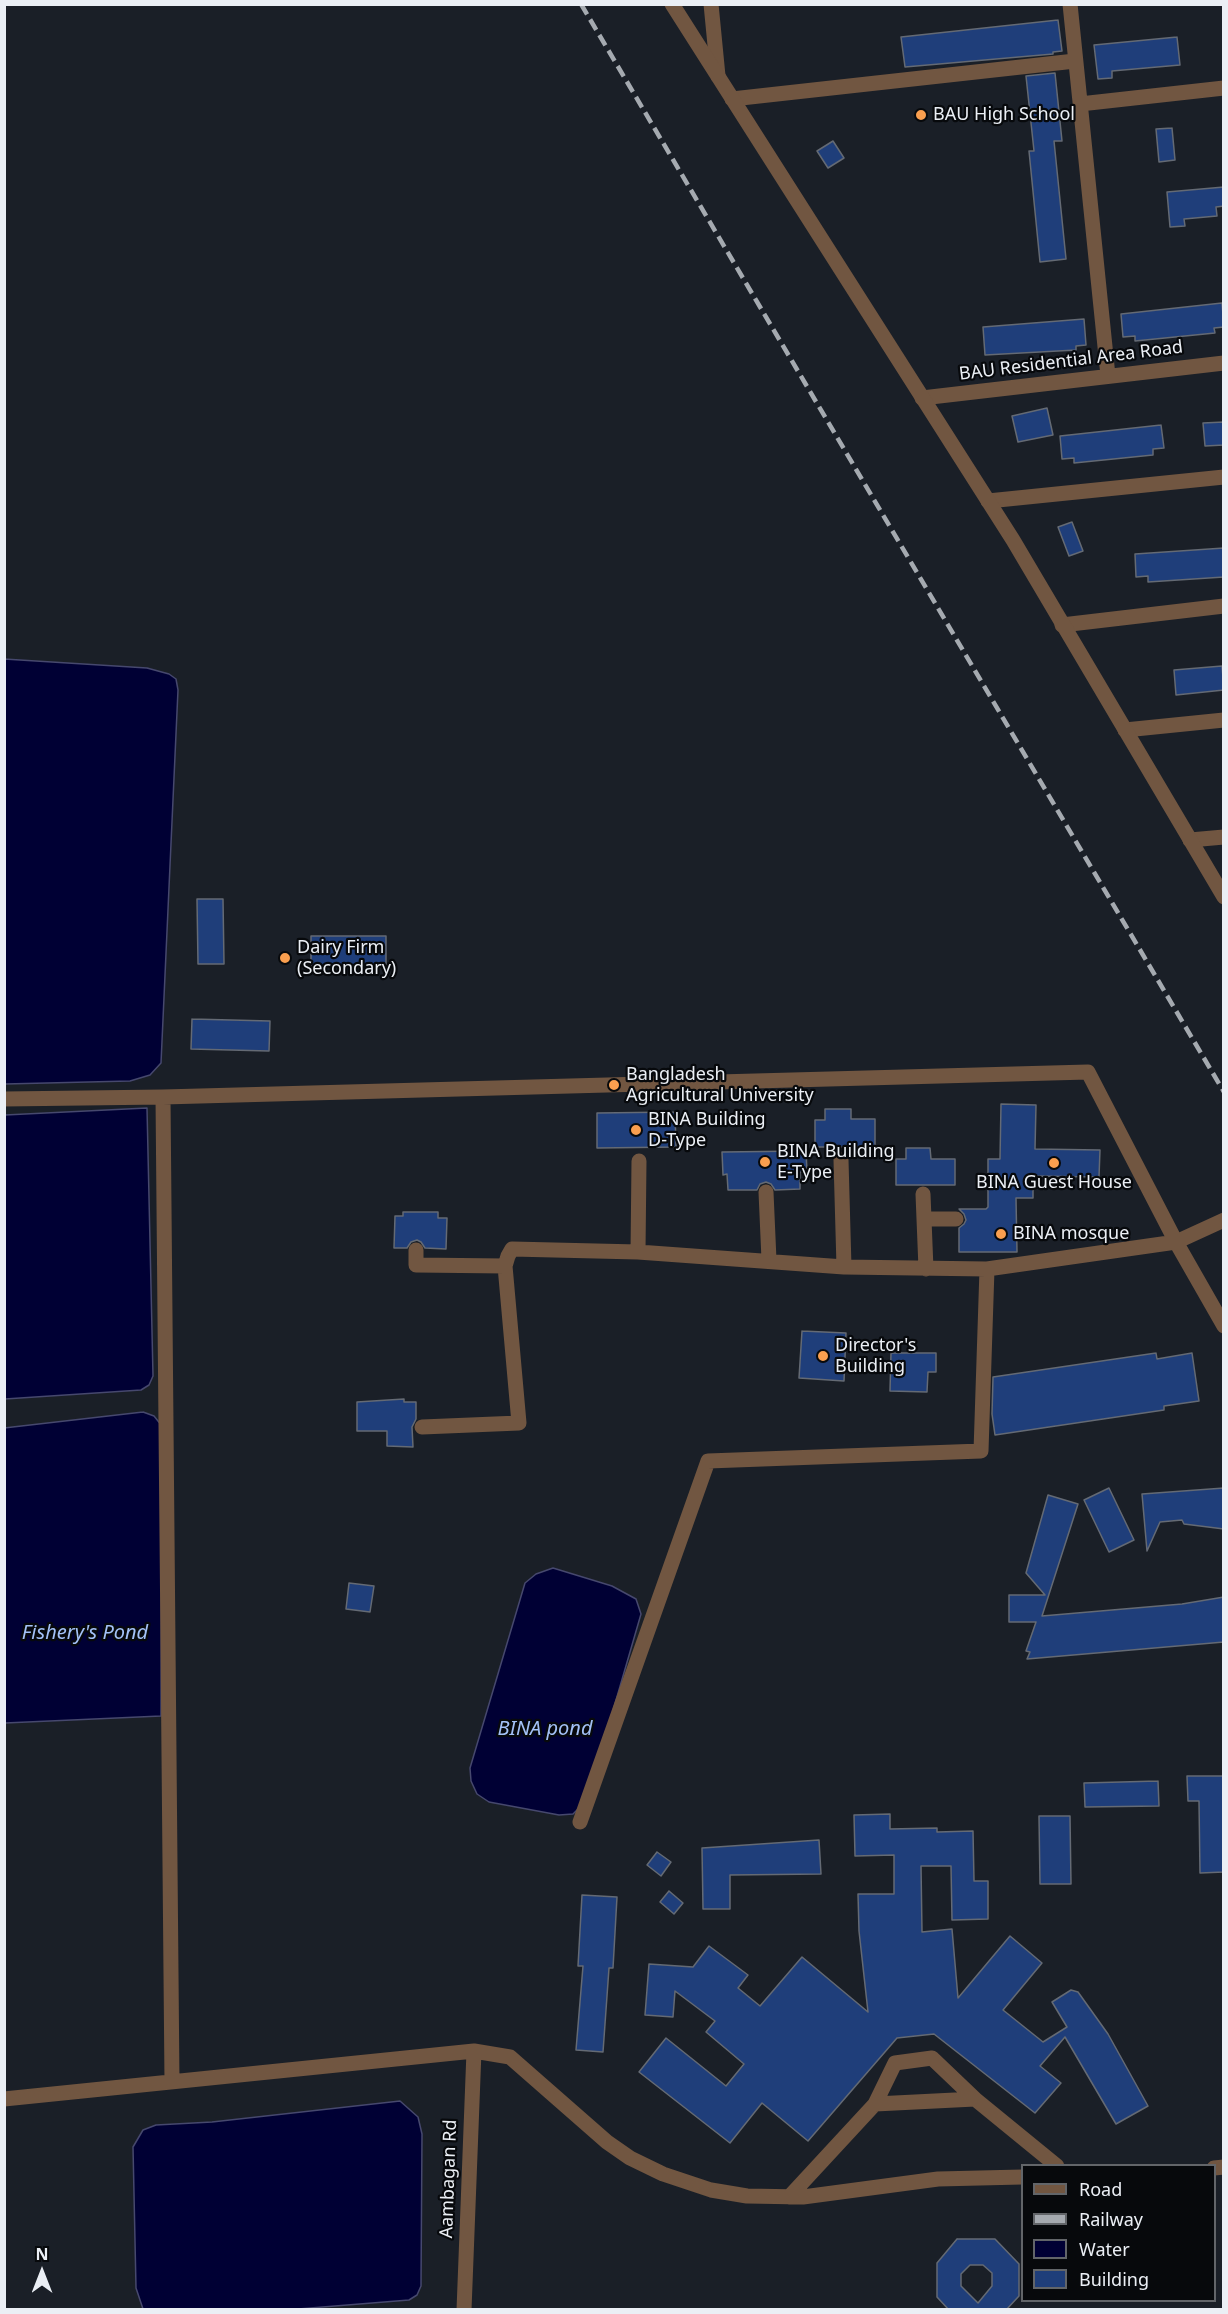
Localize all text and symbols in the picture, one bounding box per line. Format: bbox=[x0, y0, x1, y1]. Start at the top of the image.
place label: BAU High School bbox=[933, 104, 1075, 126]
marker: BAU High School bbox=[914, 108, 928, 122]
street label: BAU Residential Area Road bbox=[958, 337, 1184, 385]
place label: Dairy Firm (Secondary) bbox=[297, 937, 396, 980]
marker: Dairy Firm (Secondary) bbox=[278, 951, 292, 965]
place label: Bangladesh Agricultural University bbox=[626, 1064, 814, 1106]
marker: Bangladesh Agricultural University bbox=[607, 1078, 621, 1092]
place label: BINA Building D-Type bbox=[648, 1109, 766, 1152]
marker: BINA Building D-Type bbox=[629, 1123, 643, 1137]
place label: BINA Building E-Type bbox=[777, 1141, 895, 1184]
marker: BINA Building E-Type bbox=[758, 1155, 772, 1169]
marker: BINA Guest House bbox=[1047, 1156, 1061, 1170]
place label: BINA Guest House bbox=[976, 1172, 1132, 1194]
place label: BINA mosque bbox=[1013, 1223, 1129, 1245]
marker: BINA mosque bbox=[994, 1227, 1008, 1241]
place label: Director's Building bbox=[835, 1335, 916, 1378]
marker: Director's Building bbox=[816, 1349, 830, 1363]
water label: Fishery's Pond bbox=[22, 1621, 148, 1645]
water label: BINA pond bbox=[497, 1717, 593, 1741]
street label: Aambagan Rd bbox=[436, 2119, 462, 2239]
legend bbox=[1021, 2164, 1216, 2302]
text: Road bbox=[1079, 2177, 1122, 2201]
text: Railway bbox=[1079, 2207, 1143, 2231]
text: Water bbox=[1079, 2237, 1130, 2261]
north arrow bbox=[12, 2242, 72, 2302]
text: N bbox=[35, 2243, 49, 2265]
text: Building bbox=[1079, 2267, 1149, 2291]

